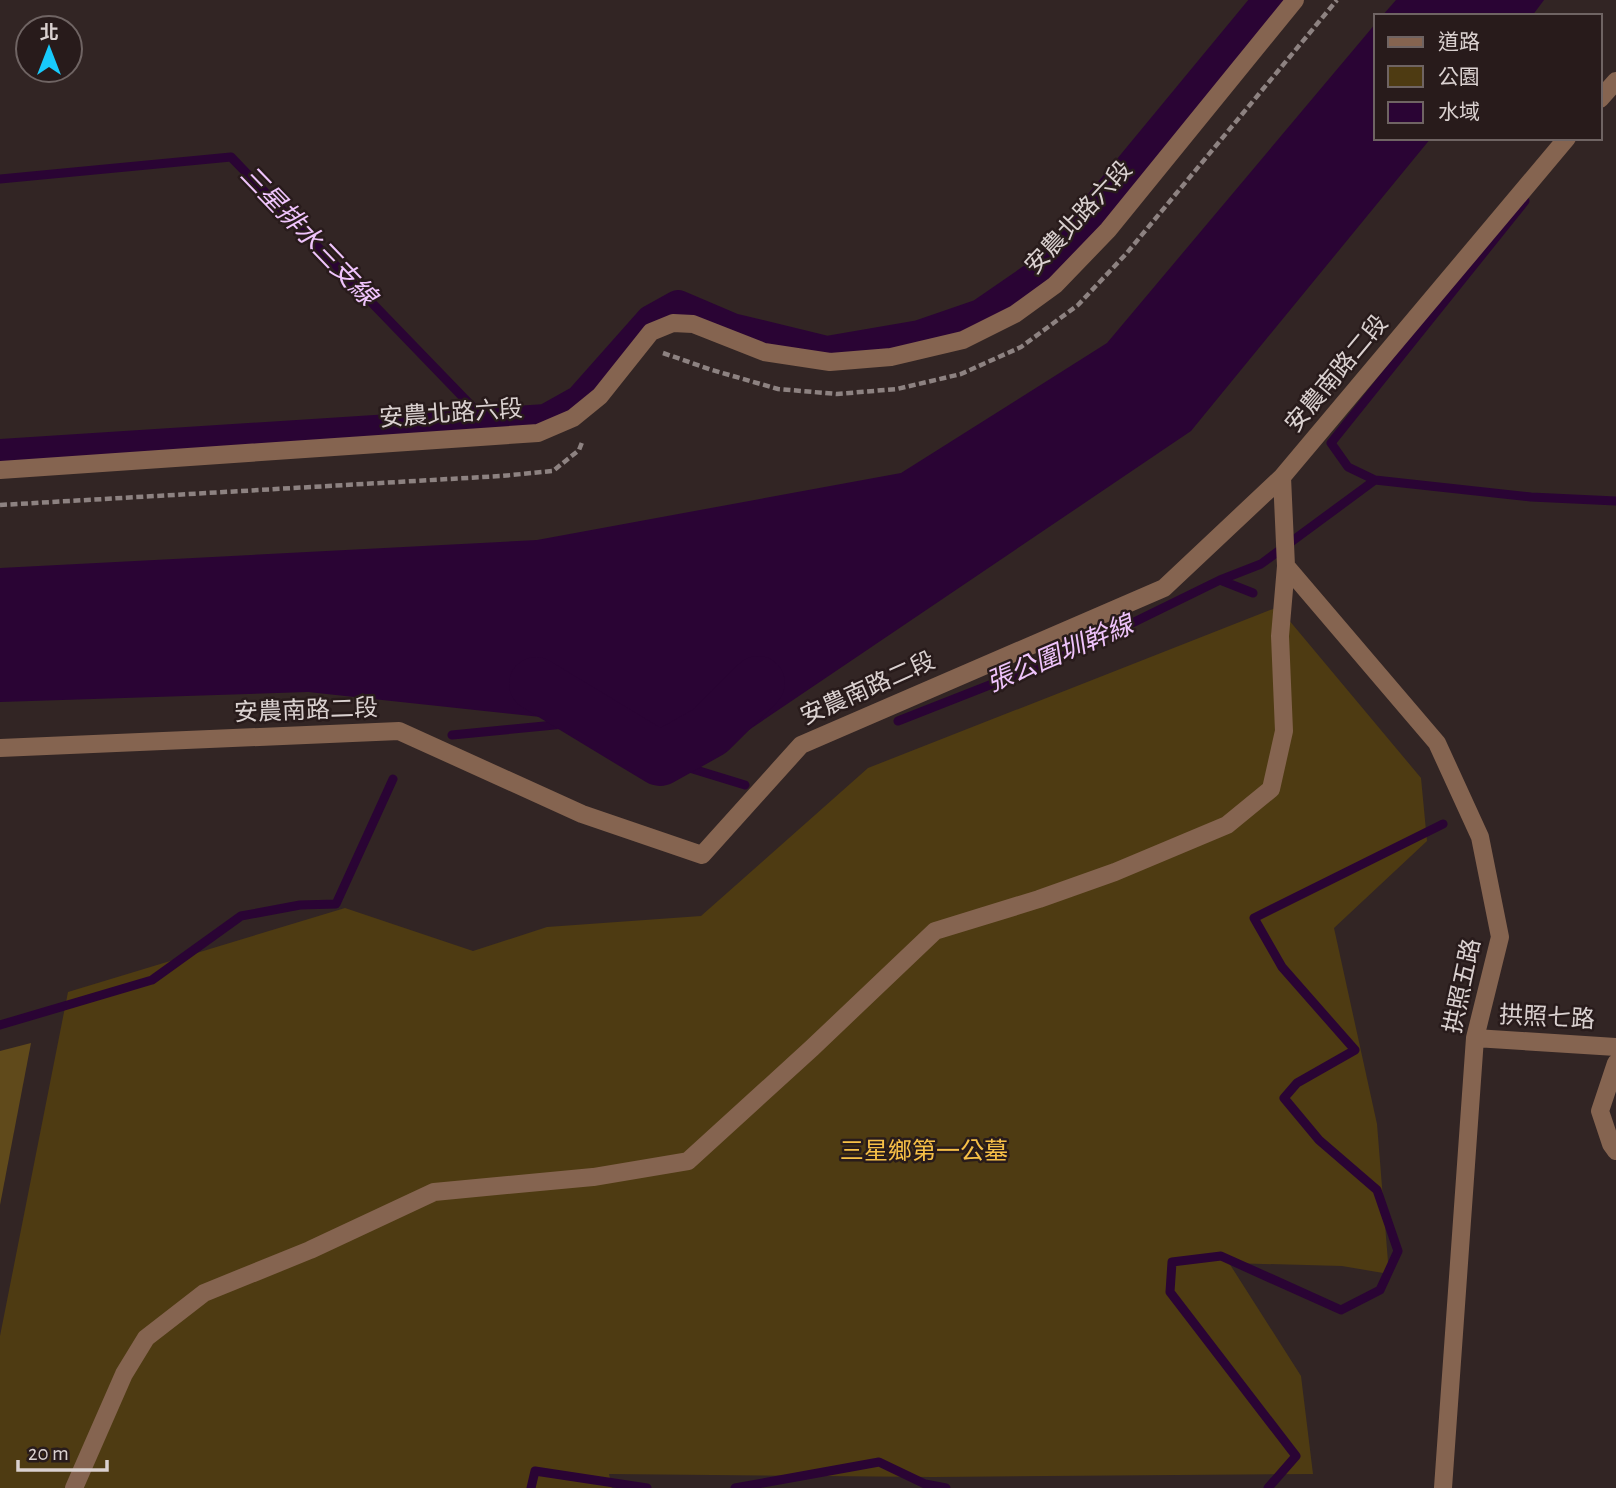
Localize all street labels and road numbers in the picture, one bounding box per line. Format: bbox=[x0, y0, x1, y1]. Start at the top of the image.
street label: 安農北路六段 bbox=[1020, 156, 1137, 279]
street label: 安農南路二段 bbox=[1280, 310, 1392, 437]
street label: 安農北路六段 bbox=[378, 395, 524, 431]
street label: 安農南路二段 bbox=[797, 647, 939, 729]
street label: 安農南路二段 bbox=[234, 694, 378, 726]
street label: 拱照五路 bbox=[1439, 936, 1485, 1035]
street label: 拱照七路 bbox=[1498, 1002, 1596, 1032]

